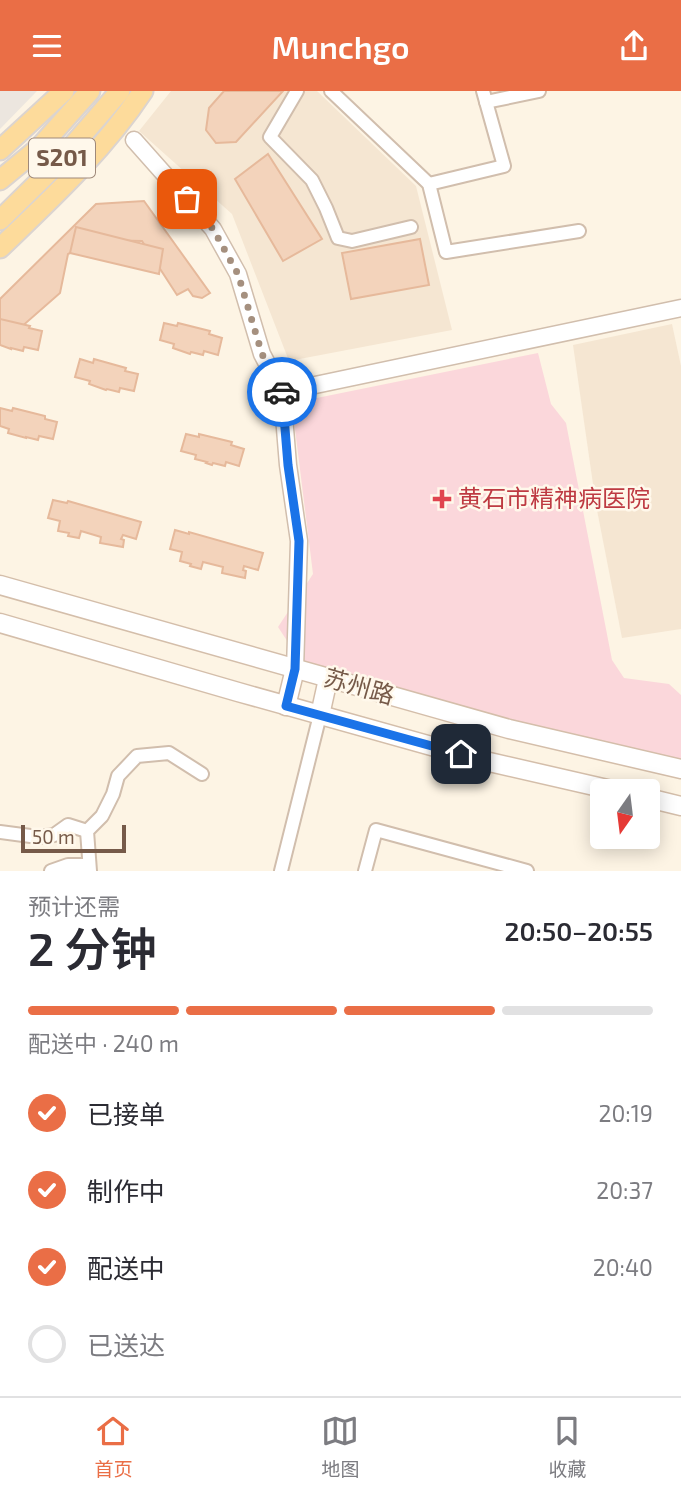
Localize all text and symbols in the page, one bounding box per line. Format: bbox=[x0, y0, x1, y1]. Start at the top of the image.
icon: menu bbox=[28, 27, 66, 65]
text: Munchgo bbox=[271, 27, 410, 65]
icon: share bbox=[615, 27, 653, 65]
road number: S201 bbox=[29, 139, 95, 177]
pin bbox=[157, 169, 217, 229]
icon: bag bbox=[168, 180, 206, 218]
courier bbox=[247, 357, 317, 427]
icon: car bbox=[263, 373, 301, 411]
place label: 黄石市精神病医院 bbox=[458, 483, 650, 512]
marker: 黄石市精神病医院 bbox=[432, 489, 452, 509]
street label: 苏州路 bbox=[321, 662, 398, 709]
pin bbox=[431, 724, 491, 784]
icon: home bbox=[442, 735, 480, 773]
north arrow bbox=[590, 779, 660, 849]
map controls bbox=[590, 779, 660, 849]
scale bar bbox=[21, 822, 126, 854]
text: 50 m bbox=[32, 825, 75, 848]
text: 预计还需 bbox=[28, 892, 120, 920]
text: 20:50–20:55 bbox=[505, 915, 653, 946]
text: 2 分钟 bbox=[28, 920, 156, 975]
text: 配送中 · 240 m bbox=[28, 1029, 179, 1057]
icon: check bbox=[28, 1094, 66, 1132]
text: 已接单 bbox=[87, 1098, 165, 1129]
text: 20:19 bbox=[598, 1099, 653, 1127]
icon: check bbox=[28, 1171, 66, 1209]
text: 制作中 bbox=[87, 1175, 165, 1206]
text: 20:37 bbox=[596, 1176, 653, 1204]
icon: check bbox=[28, 1248, 66, 1286]
text: 配送中 bbox=[87, 1252, 165, 1283]
text: 20:40 bbox=[593, 1253, 653, 1281]
text: 已送达 bbox=[87, 1329, 165, 1360]
tab: 首页 bbox=[94, 1412, 133, 1481]
tab: 地图 bbox=[321, 1412, 360, 1481]
tab: 收藏 bbox=[548, 1412, 587, 1481]

